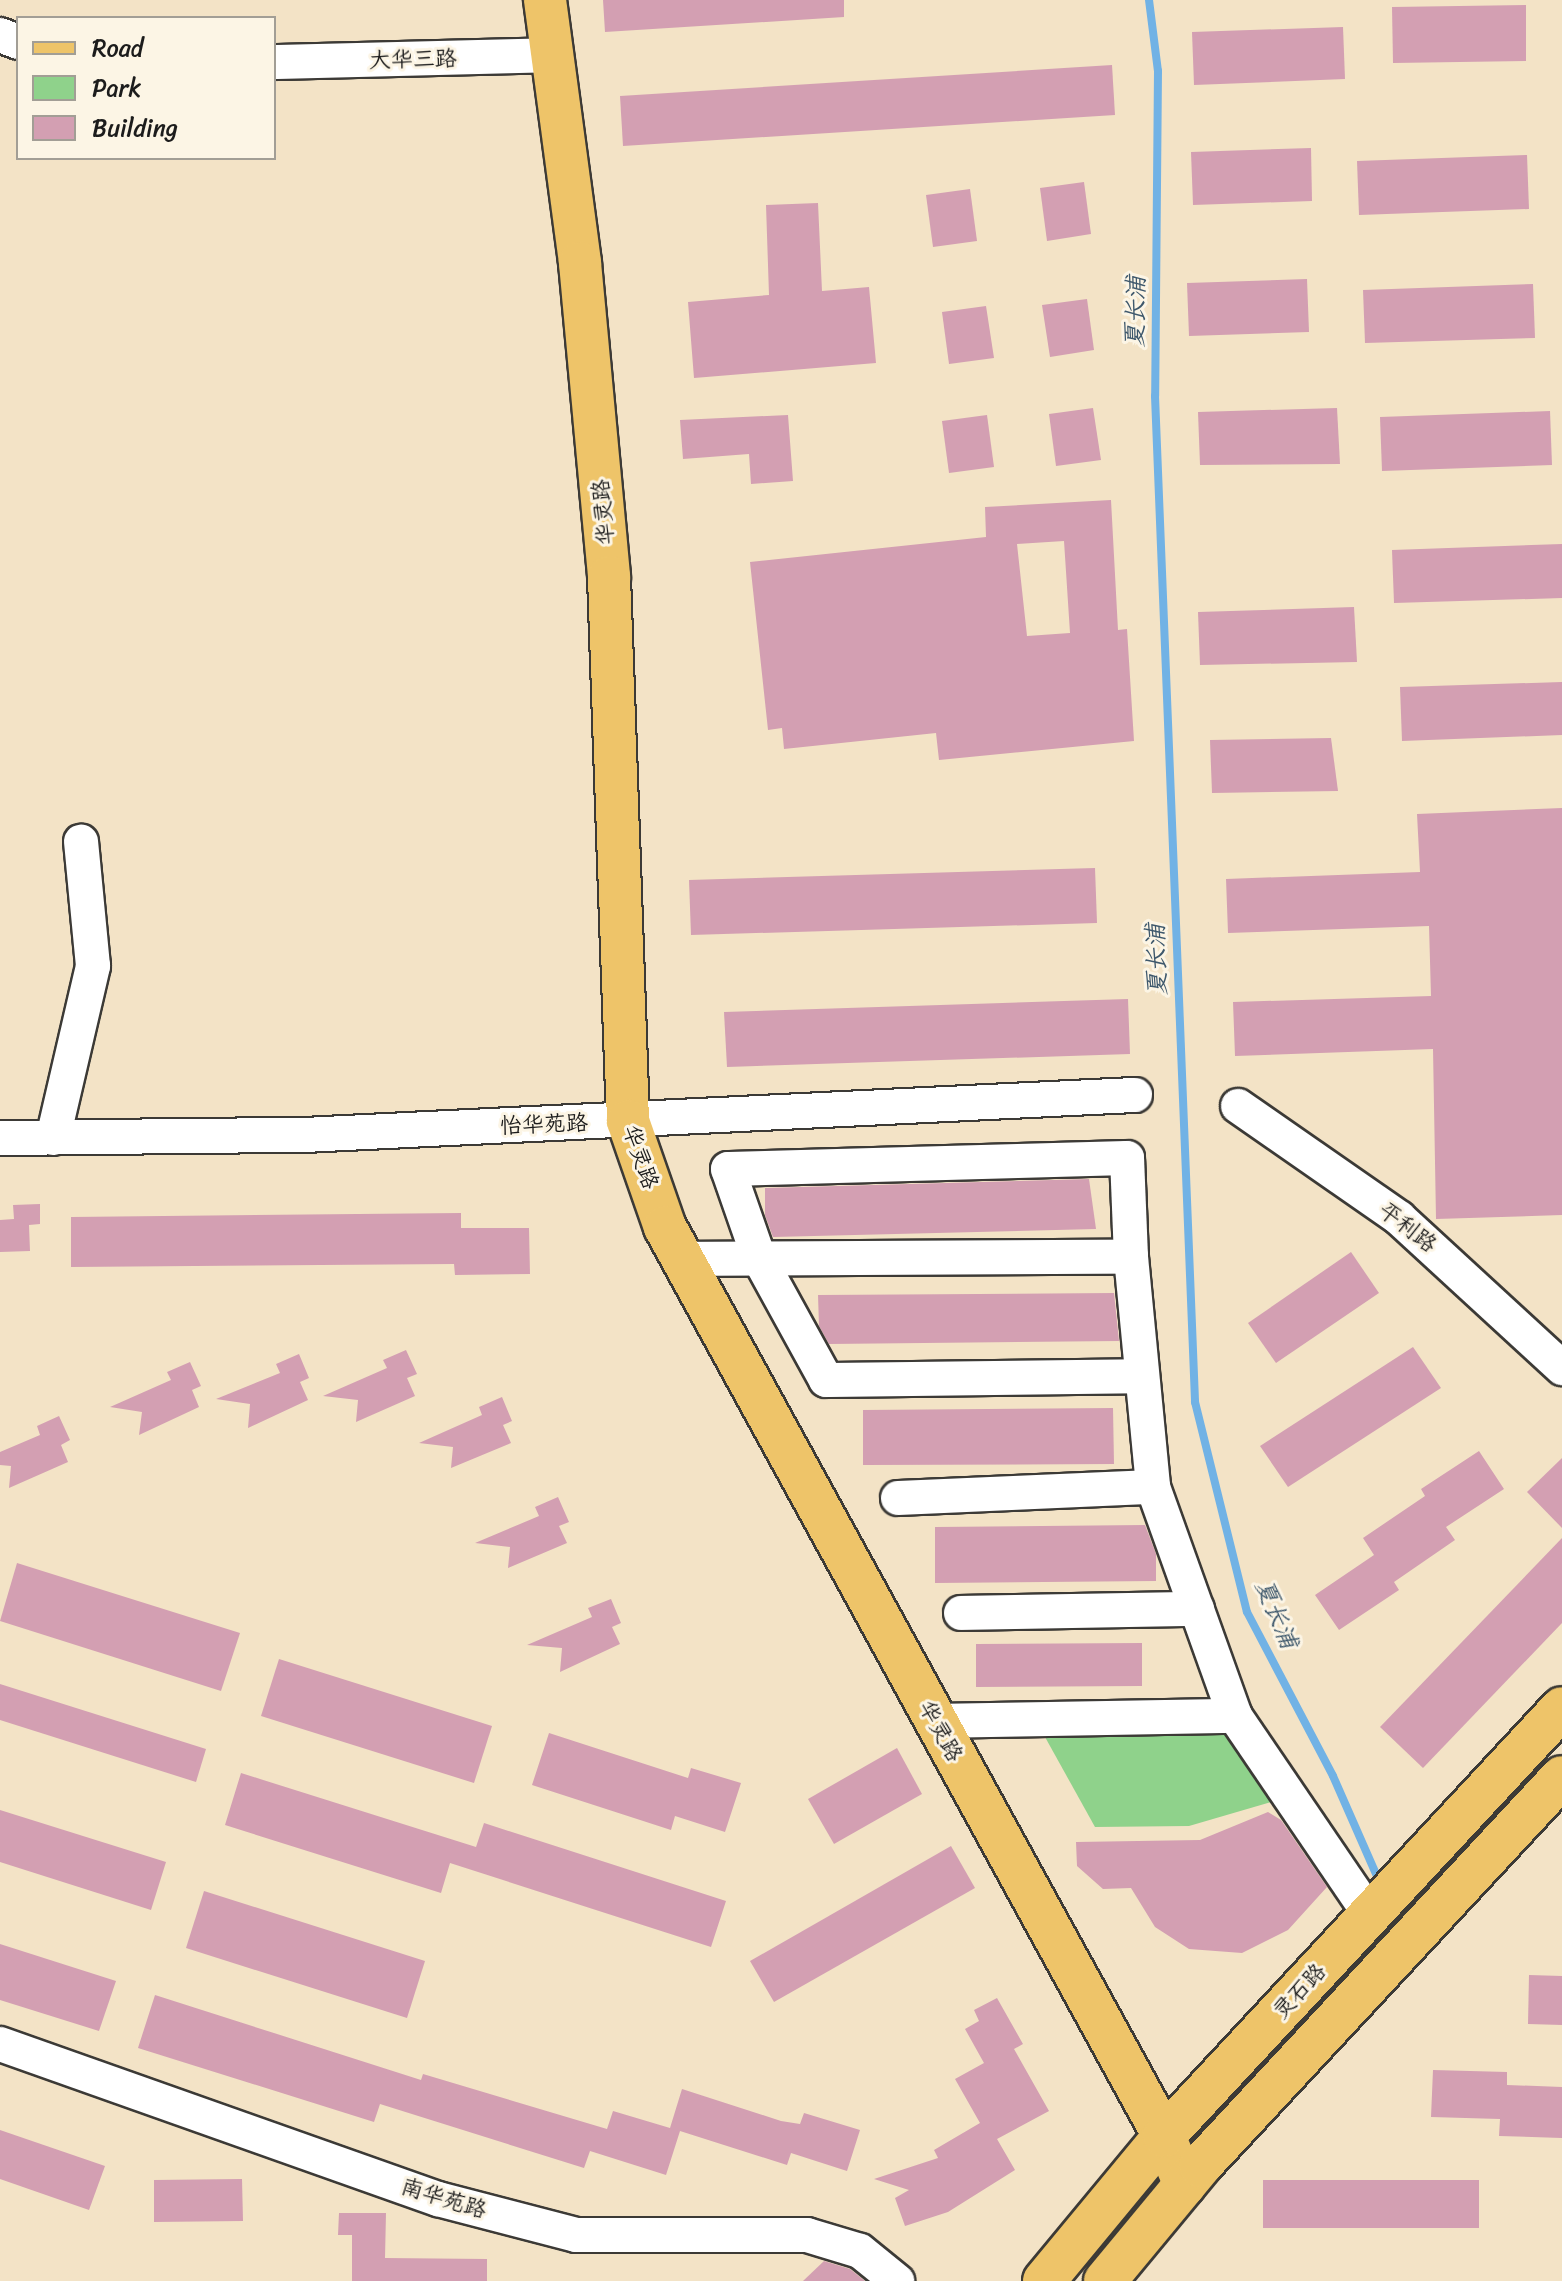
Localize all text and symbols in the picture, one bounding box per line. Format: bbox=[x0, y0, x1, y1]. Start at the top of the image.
legend bbox=[16, 16, 276, 160]
text: Road bbox=[92, 27, 143, 69]
street label: 大华三路 bbox=[369, 45, 457, 73]
text: Park bbox=[92, 67, 141, 109]
text: Building bbox=[92, 107, 178, 149]
water label: 夏长浦 bbox=[1121, 276, 1151, 348]
street label: 华灵路 bbox=[587, 478, 619, 546]
water label: 夏长浦 bbox=[1141, 924, 1173, 996]
street label: 怡华苑路 bbox=[500, 1109, 588, 1139]
street label: 华灵路 bbox=[618, 1122, 664, 1192]
street label: 平利路 bbox=[1374, 1196, 1442, 1258]
water label: 夏长浦 bbox=[1249, 1575, 1303, 1653]
street label: 华灵路 bbox=[913, 1696, 969, 1766]
street label: 灵石路 bbox=[1267, 1958, 1331, 2024]
street label: 南华苑路 bbox=[398, 2173, 490, 2223]

